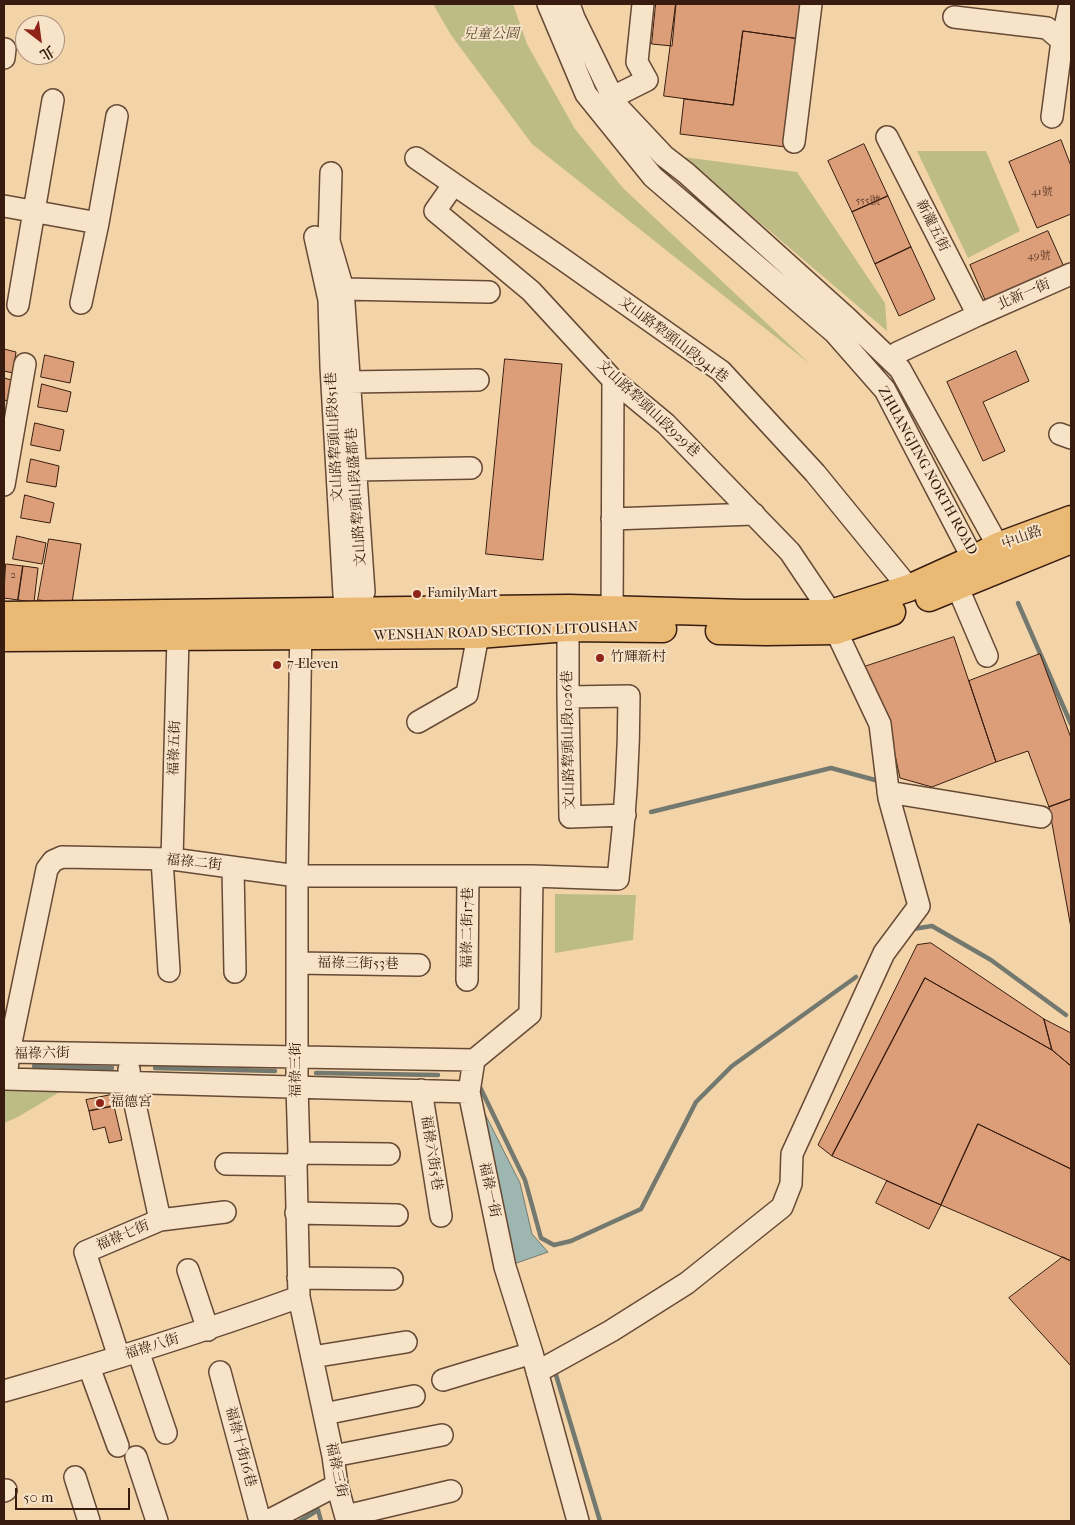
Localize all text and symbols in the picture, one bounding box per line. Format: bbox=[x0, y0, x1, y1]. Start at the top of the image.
north arrow bbox=[15, 15, 65, 65]
park label: 兒童公園 bbox=[463, 27, 519, 43]
text: 北 bbox=[37, 42, 58, 63]
house number: 41號 bbox=[1031, 185, 1053, 199]
house number: 555號 bbox=[855, 194, 881, 208]
street label: 新瀧五街 bbox=[912, 197, 952, 255]
house number: 49號 bbox=[1027, 249, 1051, 263]
street label: 北新一街 bbox=[995, 276, 1053, 314]
street label: 文山路犂頭山段941巷 bbox=[615, 293, 731, 387]
street label: 文山路犂頭山段929巷 bbox=[593, 357, 703, 461]
street label: 文山路犂頭山段851巷 bbox=[323, 372, 347, 502]
street label: ZHUANGJING NORTH ROAD bbox=[874, 384, 980, 558]
street label: 文山路犂頭山段盛都巷 bbox=[344, 427, 370, 567]
street label: 中山路 bbox=[999, 523, 1045, 553]
house number: 2 bbox=[10, 568, 16, 582]
place label: FamilyMart bbox=[427, 586, 498, 602]
marker: FamilyMart bbox=[411, 588, 423, 600]
street label: WENSHAN ROAD SECTION LITOUSHAN bbox=[373, 619, 639, 645]
place label: 竹輝新村 bbox=[610, 650, 666, 666]
marker: 竹輝新村 bbox=[594, 652, 606, 664]
place label: 7-Eleven bbox=[287, 657, 338, 673]
marker: 7-Eleven bbox=[271, 659, 283, 671]
street label: 文山路犂頭山段1026巷 bbox=[559, 670, 579, 810]
street label: 福祿五街 bbox=[166, 720, 184, 776]
street label: 福祿二街 bbox=[165, 852, 223, 874]
street label: 福祿二街17巷 bbox=[459, 887, 477, 969]
street label: 福祿三街53巷 bbox=[317, 955, 399, 973]
street label: 福祿三街 bbox=[289, 1042, 305, 1098]
street label: 福祿六街 bbox=[14, 1045, 70, 1063]
place label: 福德宮 bbox=[110, 1095, 152, 1111]
marker: 福德宮 bbox=[94, 1097, 106, 1109]
street label: 福祿六街5巷 bbox=[417, 1114, 445, 1192]
street label: 福祿一街 bbox=[475, 1161, 503, 1219]
street label: 福祿七街 bbox=[94, 1217, 152, 1255]
street label: 福祿八街 bbox=[123, 1331, 181, 1363]
street label: 福祿十街16巷 bbox=[221, 1405, 259, 1489]
street label: 福祿三街 bbox=[322, 1441, 350, 1499]
scale bar bbox=[18, 1478, 132, 1510]
text: 50 m bbox=[23, 1488, 53, 1506]

